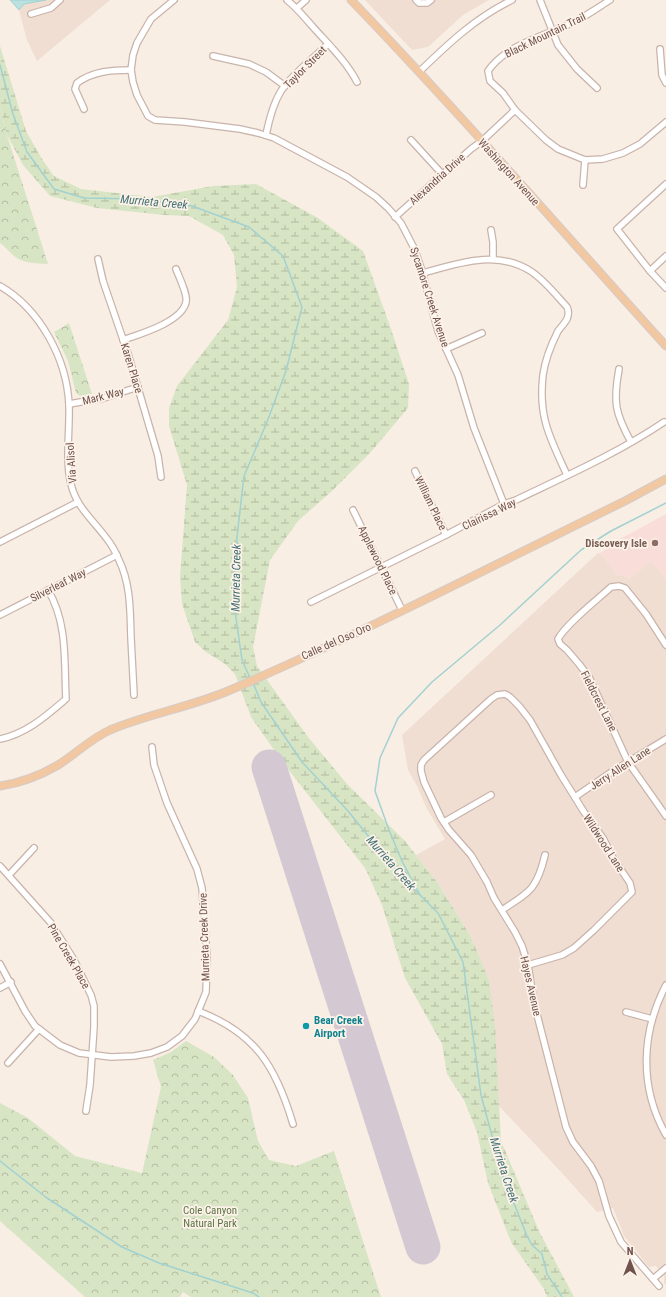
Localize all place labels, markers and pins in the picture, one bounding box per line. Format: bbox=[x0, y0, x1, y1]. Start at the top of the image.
place label: Discovery Isle bbox=[585, 537, 647, 550]
marker: Discovery Isle bbox=[650, 538, 660, 548]
place label: Bear Creek Airport bbox=[314, 1014, 363, 1040]
marker: Bear Creek Airport bbox=[301, 1021, 311, 1031]

